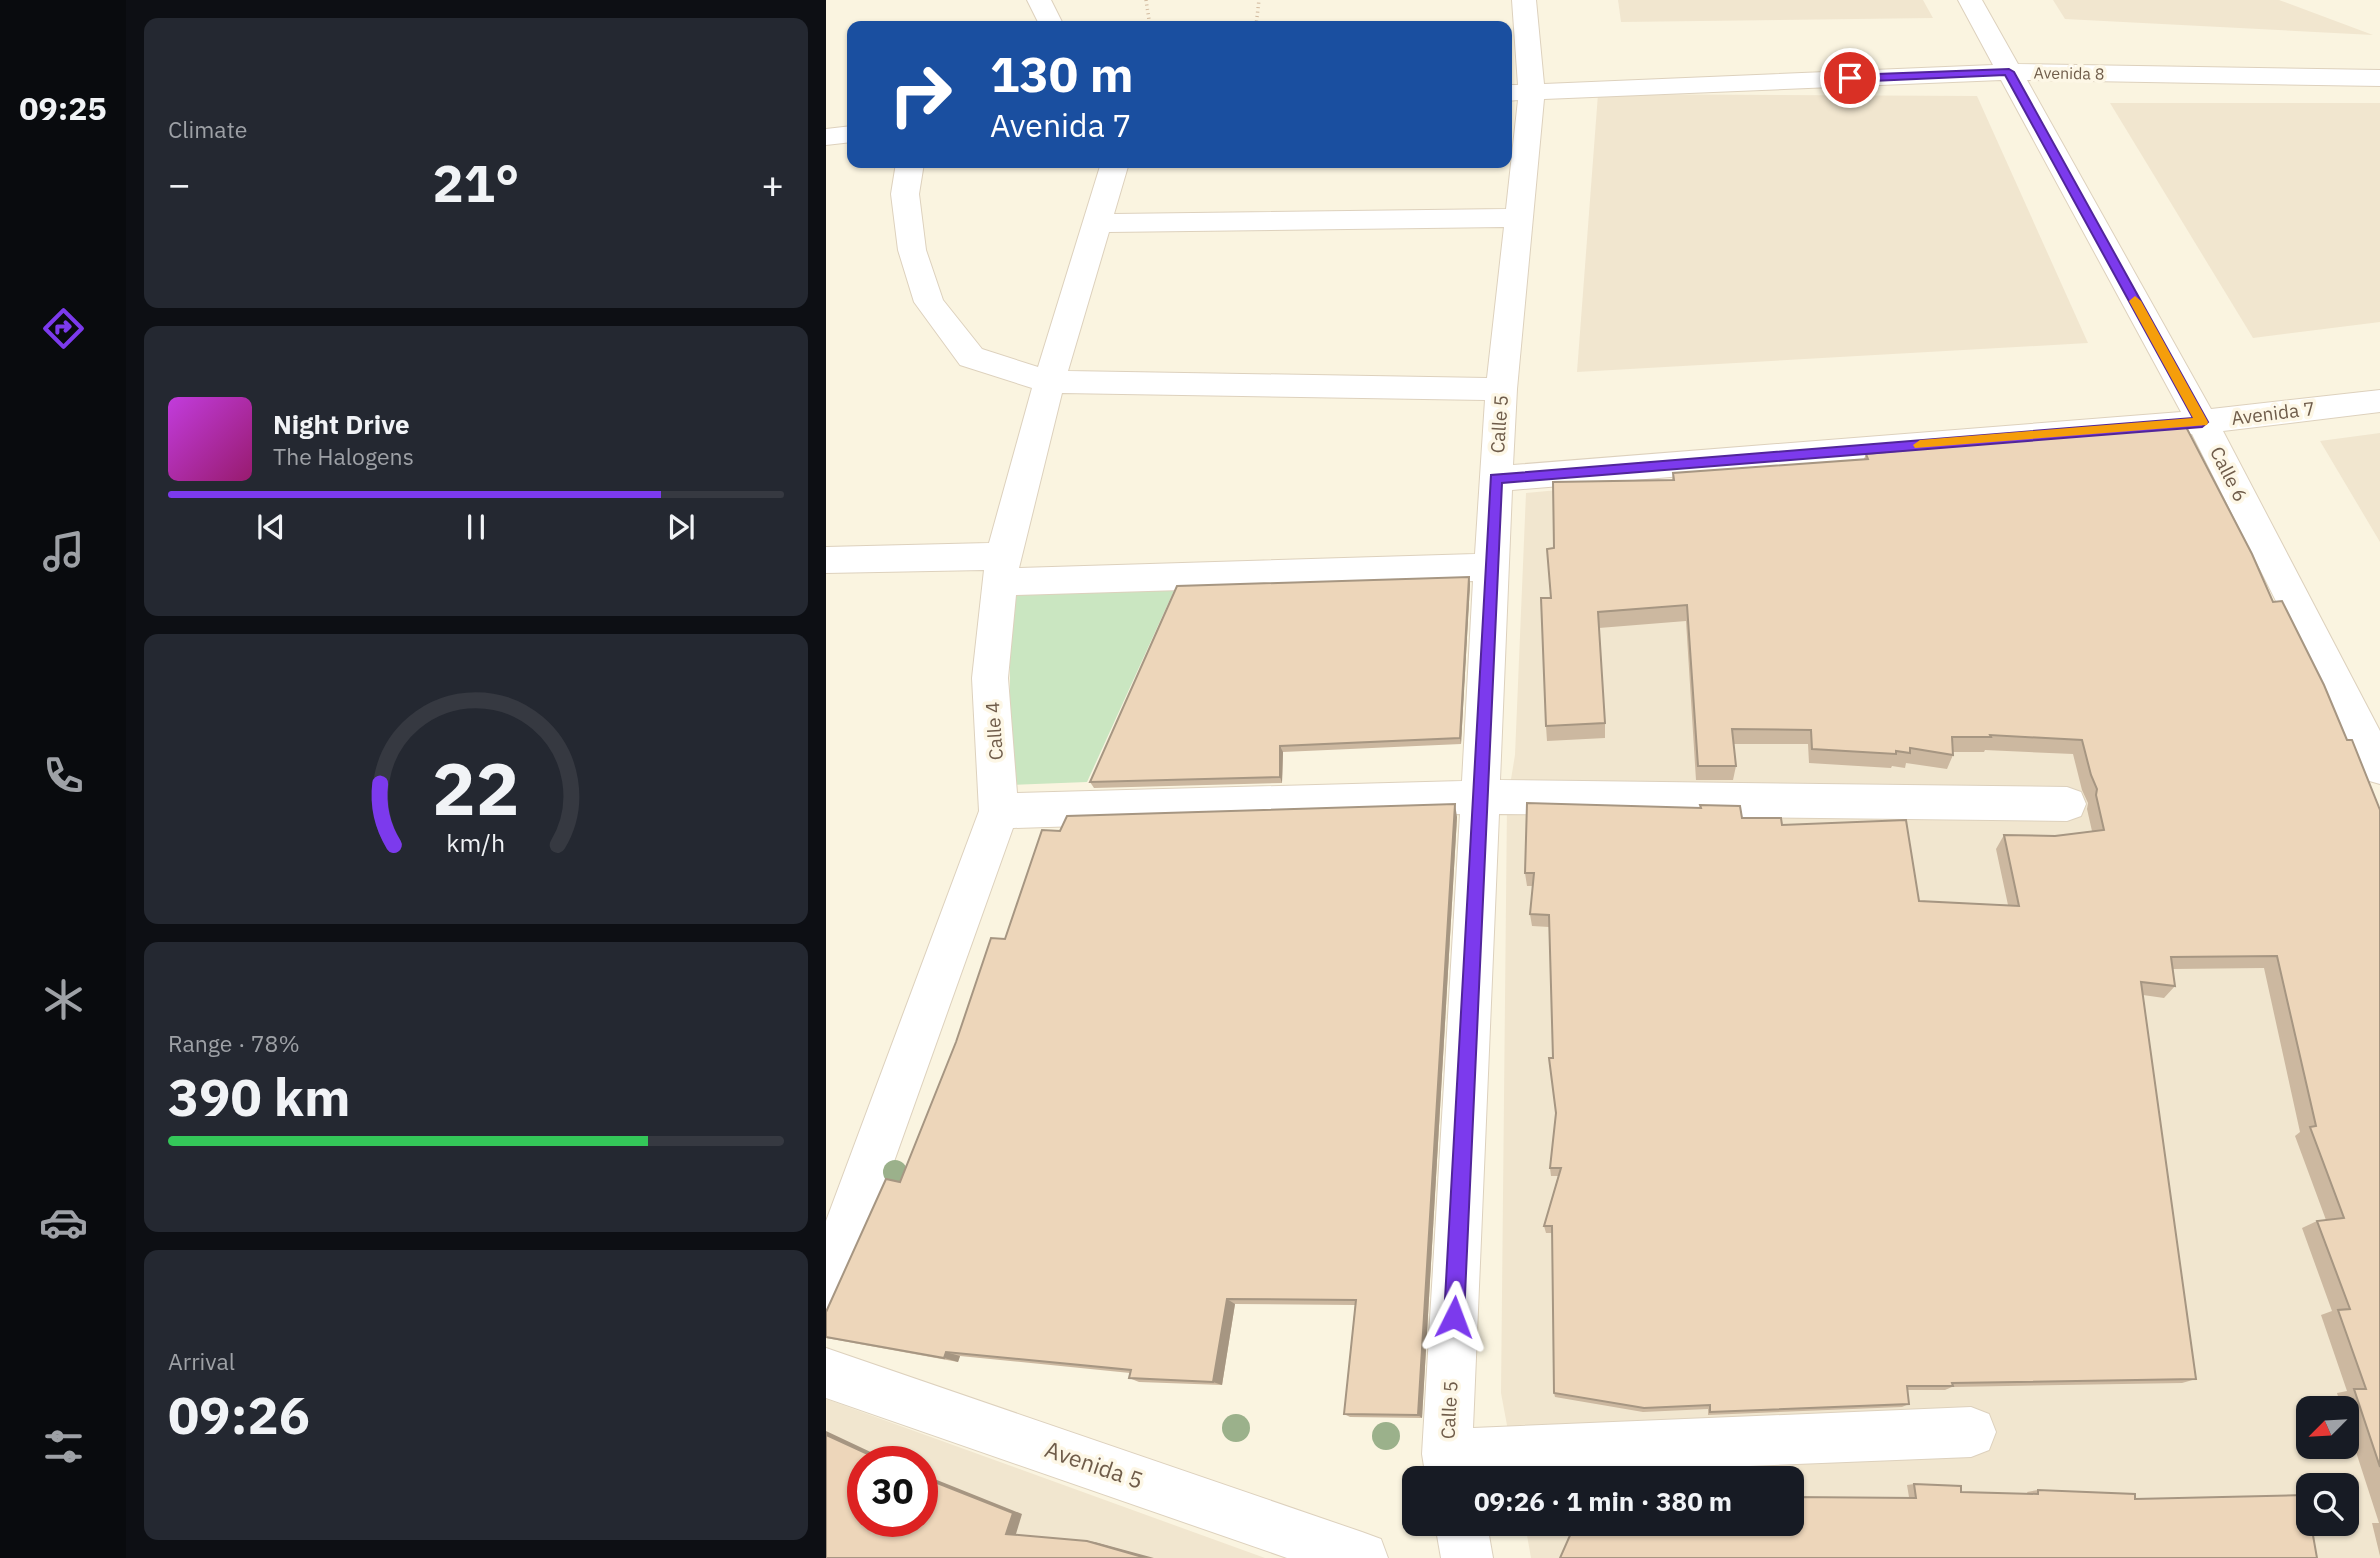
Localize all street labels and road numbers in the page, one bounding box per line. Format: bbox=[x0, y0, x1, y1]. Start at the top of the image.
street label: Avenida 8 bbox=[2033, 62, 2105, 84]
street label: Calle 5 bbox=[1485, 394, 1513, 454]
street label: Avenida 7 bbox=[2230, 396, 2316, 430]
street label: Calle 6 bbox=[2205, 442, 2253, 506]
street label: Calle 4 bbox=[980, 701, 1008, 761]
street label: Calle 5 bbox=[1435, 1380, 1463, 1440]
street label: Avenida 5 bbox=[1041, 1433, 1147, 1495]

